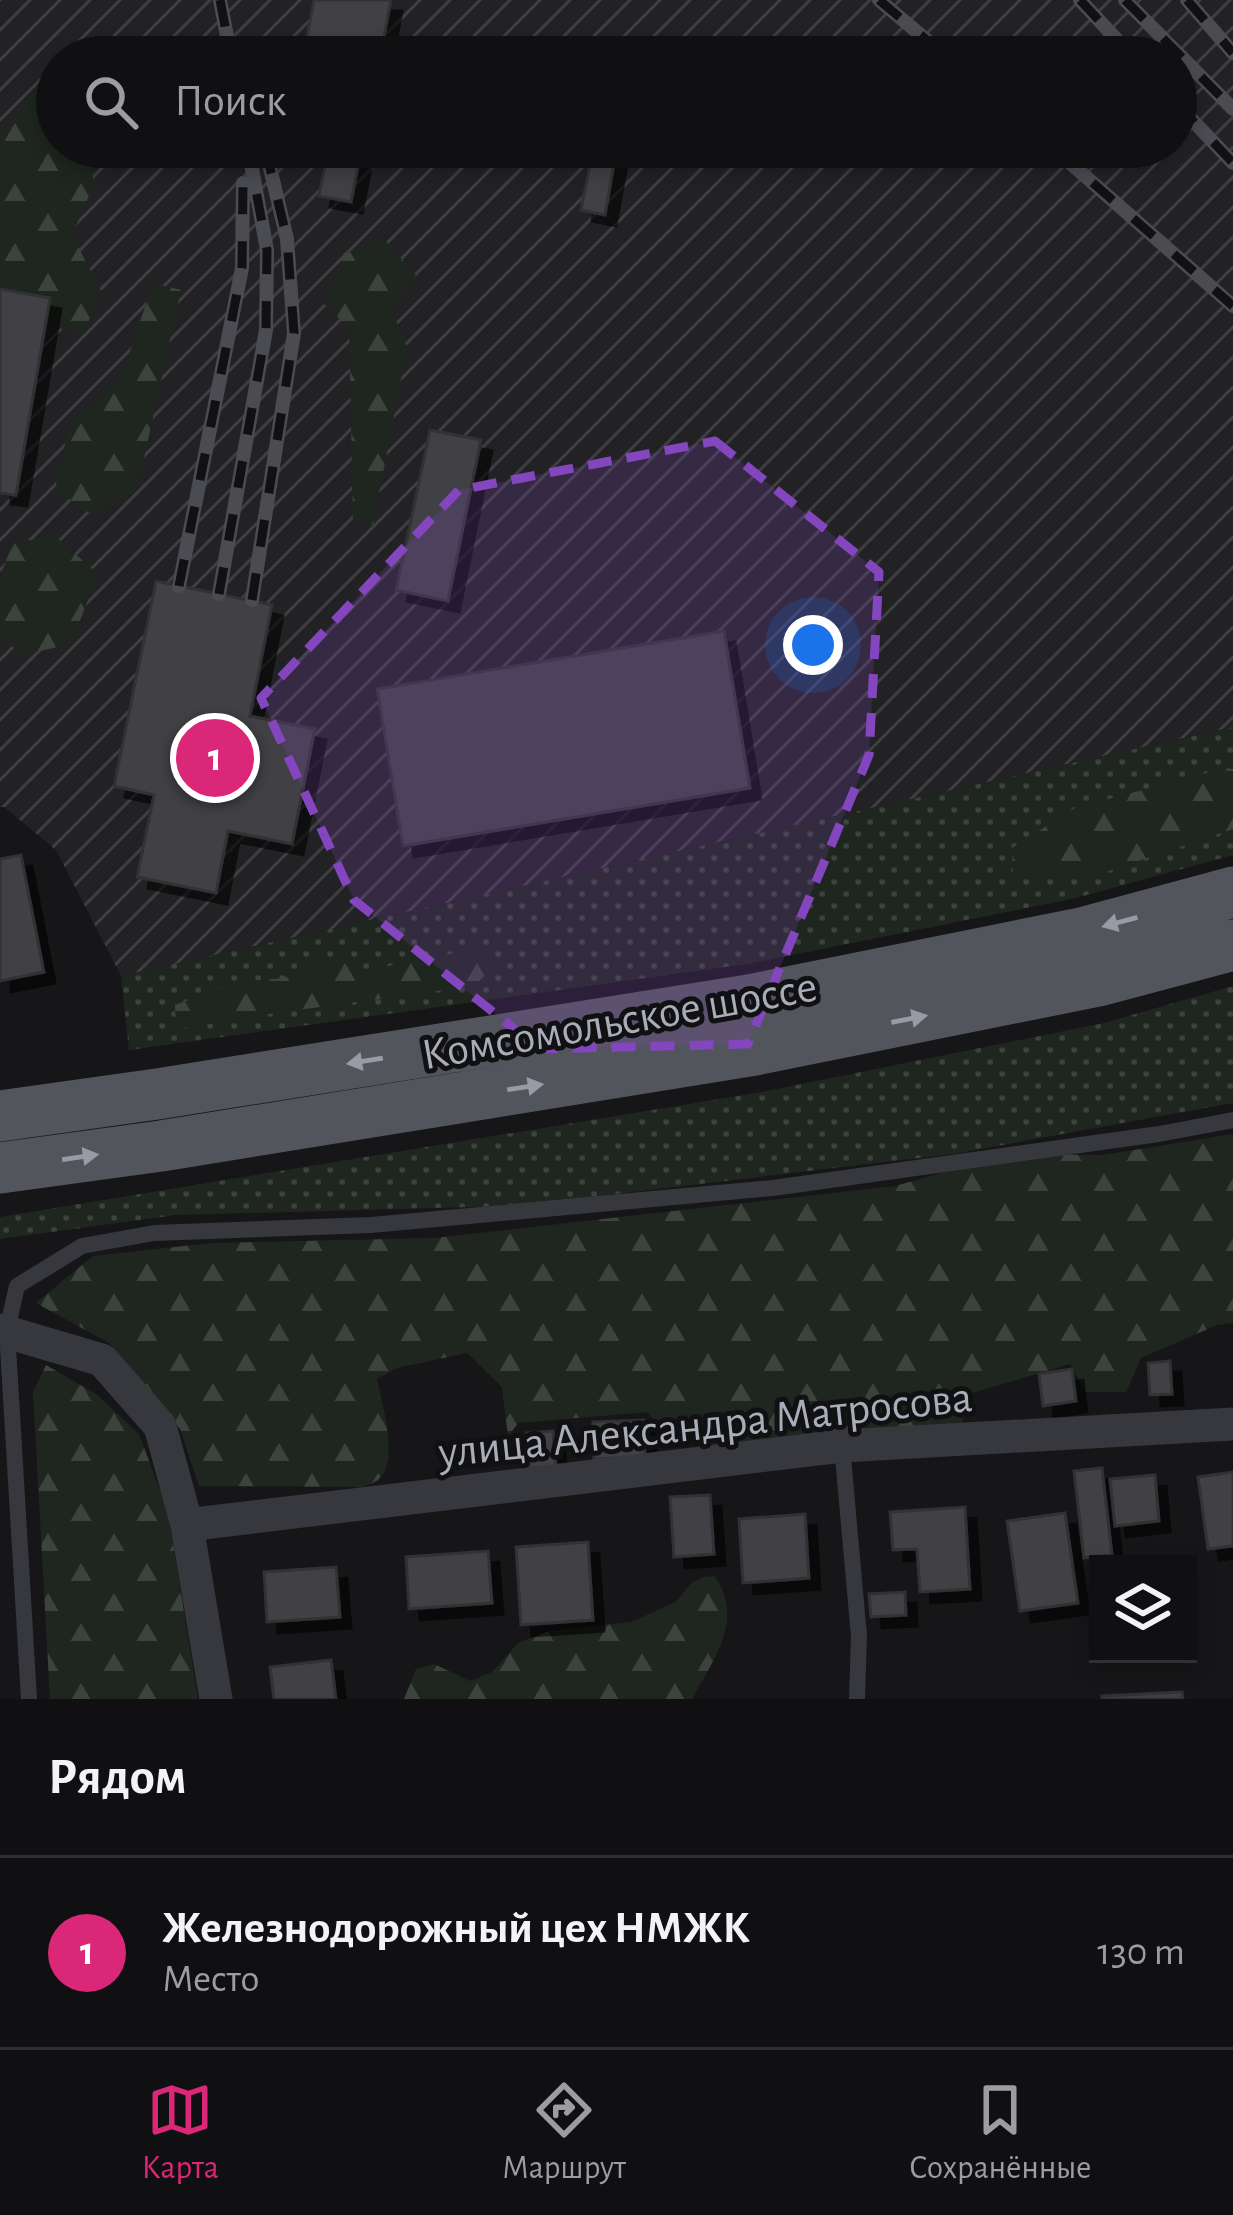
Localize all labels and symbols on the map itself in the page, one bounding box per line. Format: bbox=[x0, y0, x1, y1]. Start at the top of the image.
your location bbox=[783, 615, 843, 675]
pin: 1 bbox=[176, 713, 254, 803]
one-way arrow bbox=[1101, 914, 1138, 933]
street label: Комсомольское шоссе bbox=[418, 965, 821, 1078]
one-way arrow bbox=[891, 1009, 928, 1028]
one-way arrow bbox=[346, 1052, 383, 1071]
one-way arrow bbox=[507, 1078, 544, 1097]
one-way arrow bbox=[62, 1147, 100, 1166]
street label: улица Александра Матросова bbox=[435, 1375, 974, 1476]

